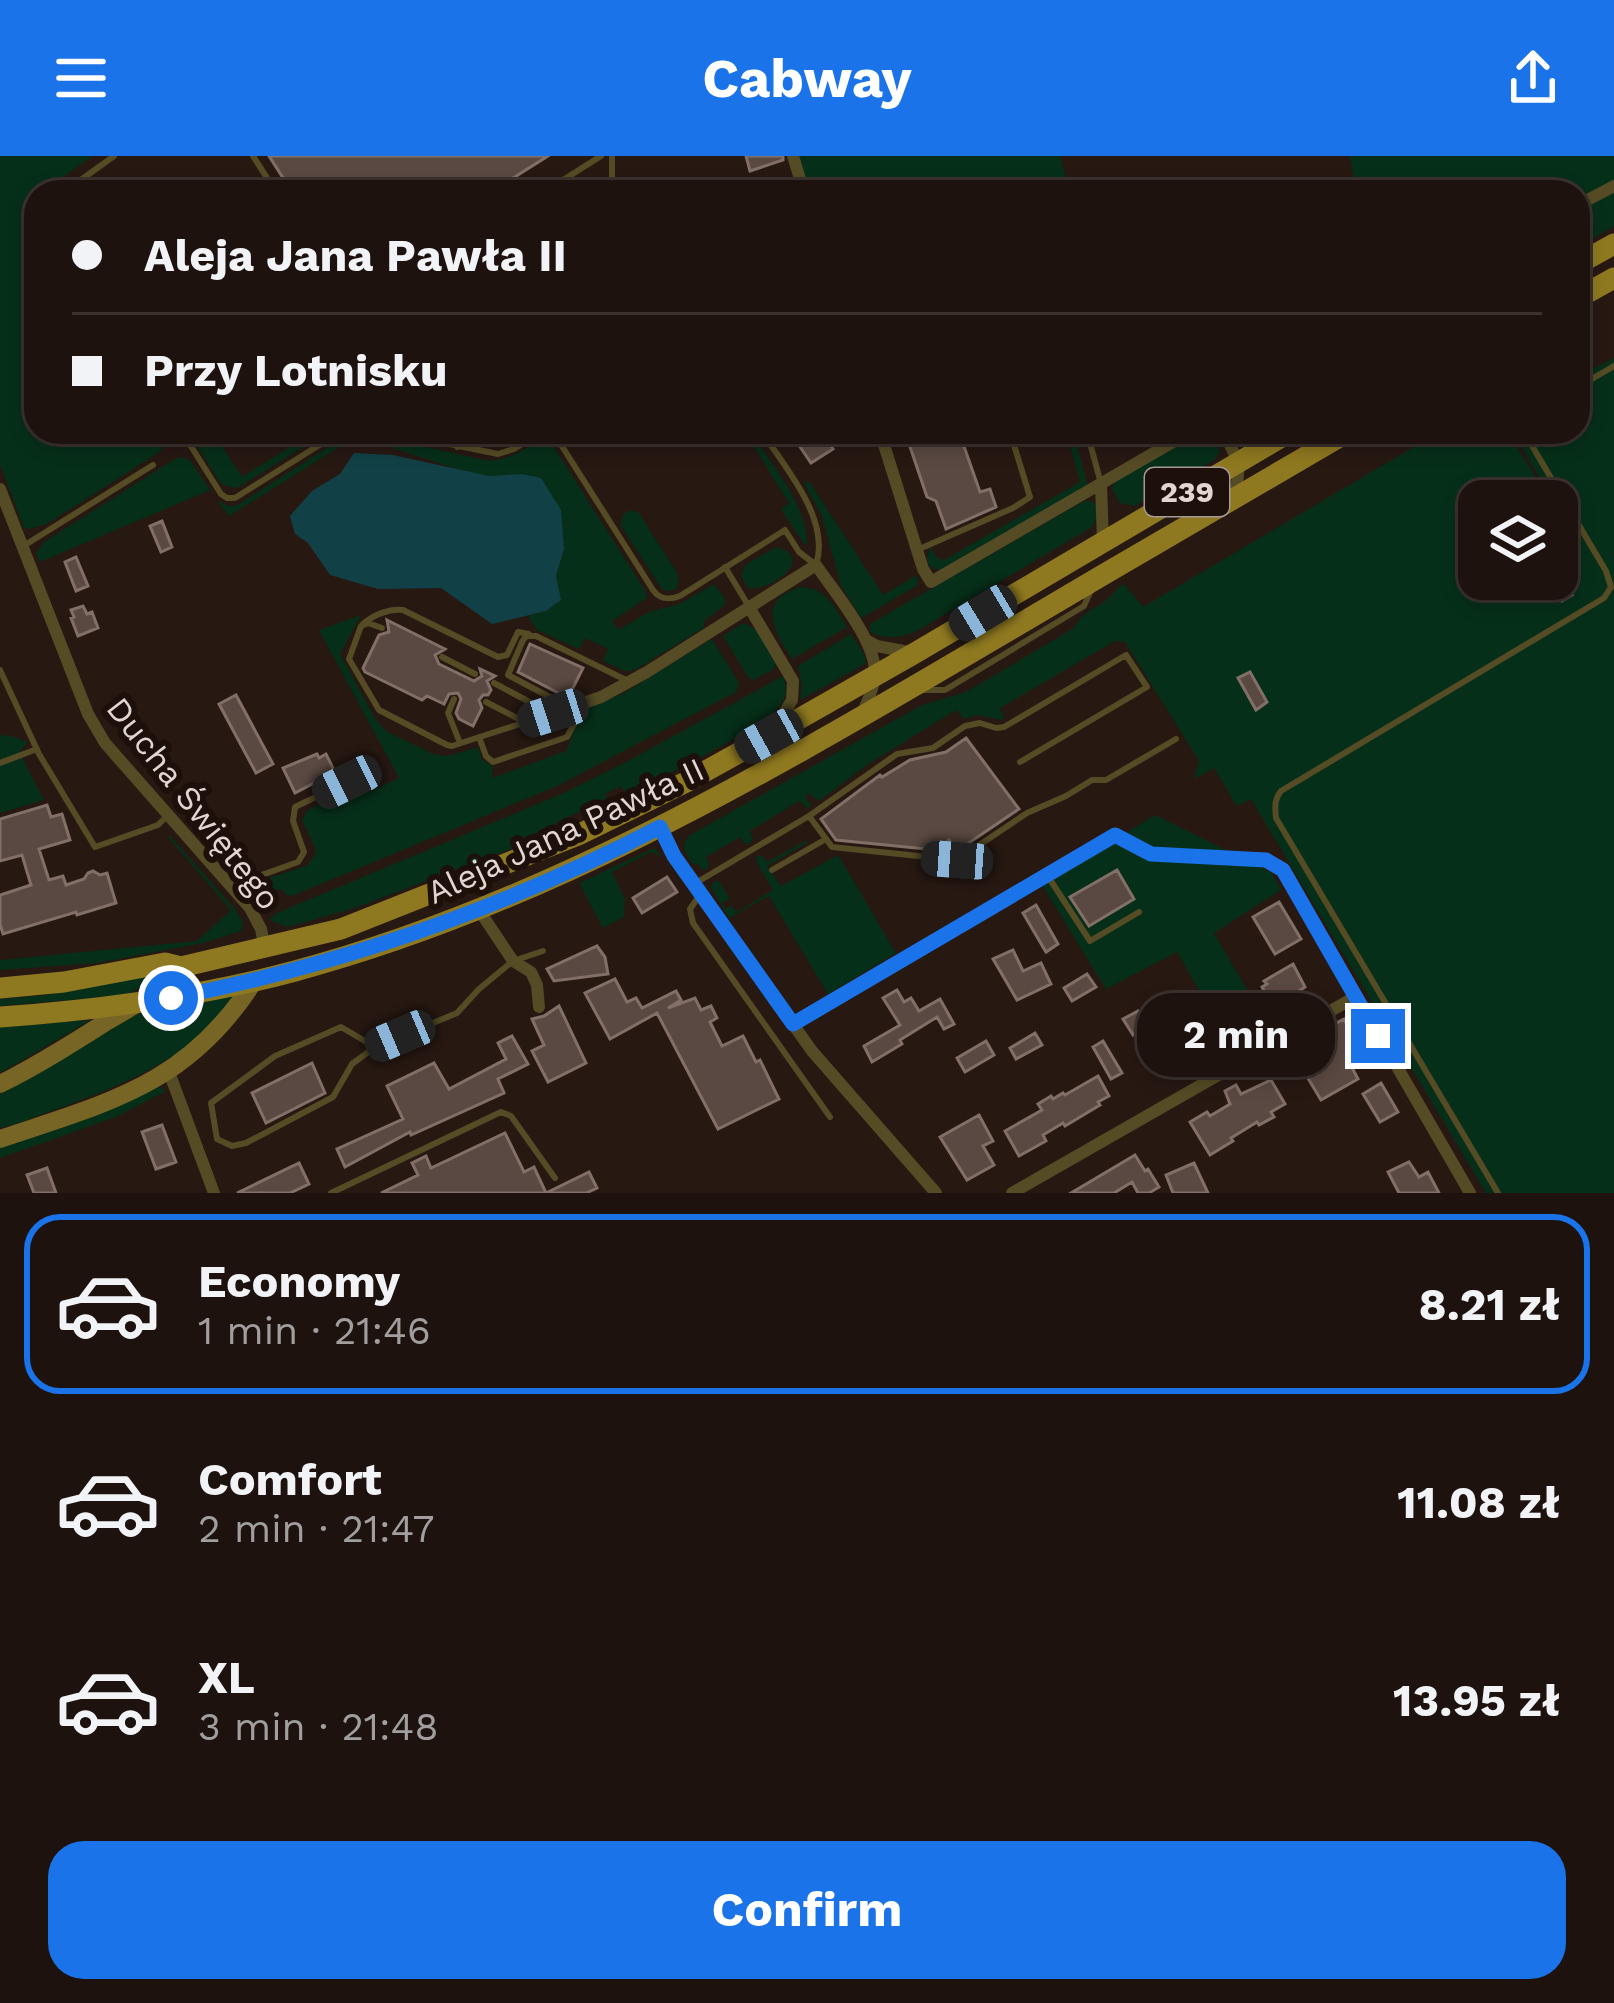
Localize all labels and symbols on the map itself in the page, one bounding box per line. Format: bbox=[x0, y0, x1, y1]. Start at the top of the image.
road number: 239 bbox=[1145, 468, 1229, 516]
car bbox=[943, 579, 1023, 647]
car bbox=[513, 685, 593, 741]
street label: Ducha Świętego bbox=[99, 689, 289, 917]
car bbox=[729, 703, 809, 769]
street label: Aleja Jana Pawła II bbox=[421, 749, 710, 912]
car bbox=[307, 750, 387, 814]
car bbox=[920, 840, 994, 880]
route start bbox=[144, 971, 198, 1025]
callout: 2 min bbox=[1138, 994, 1336, 1078]
car bbox=[360, 1005, 440, 1067]
route end bbox=[1351, 1009, 1405, 1063]

